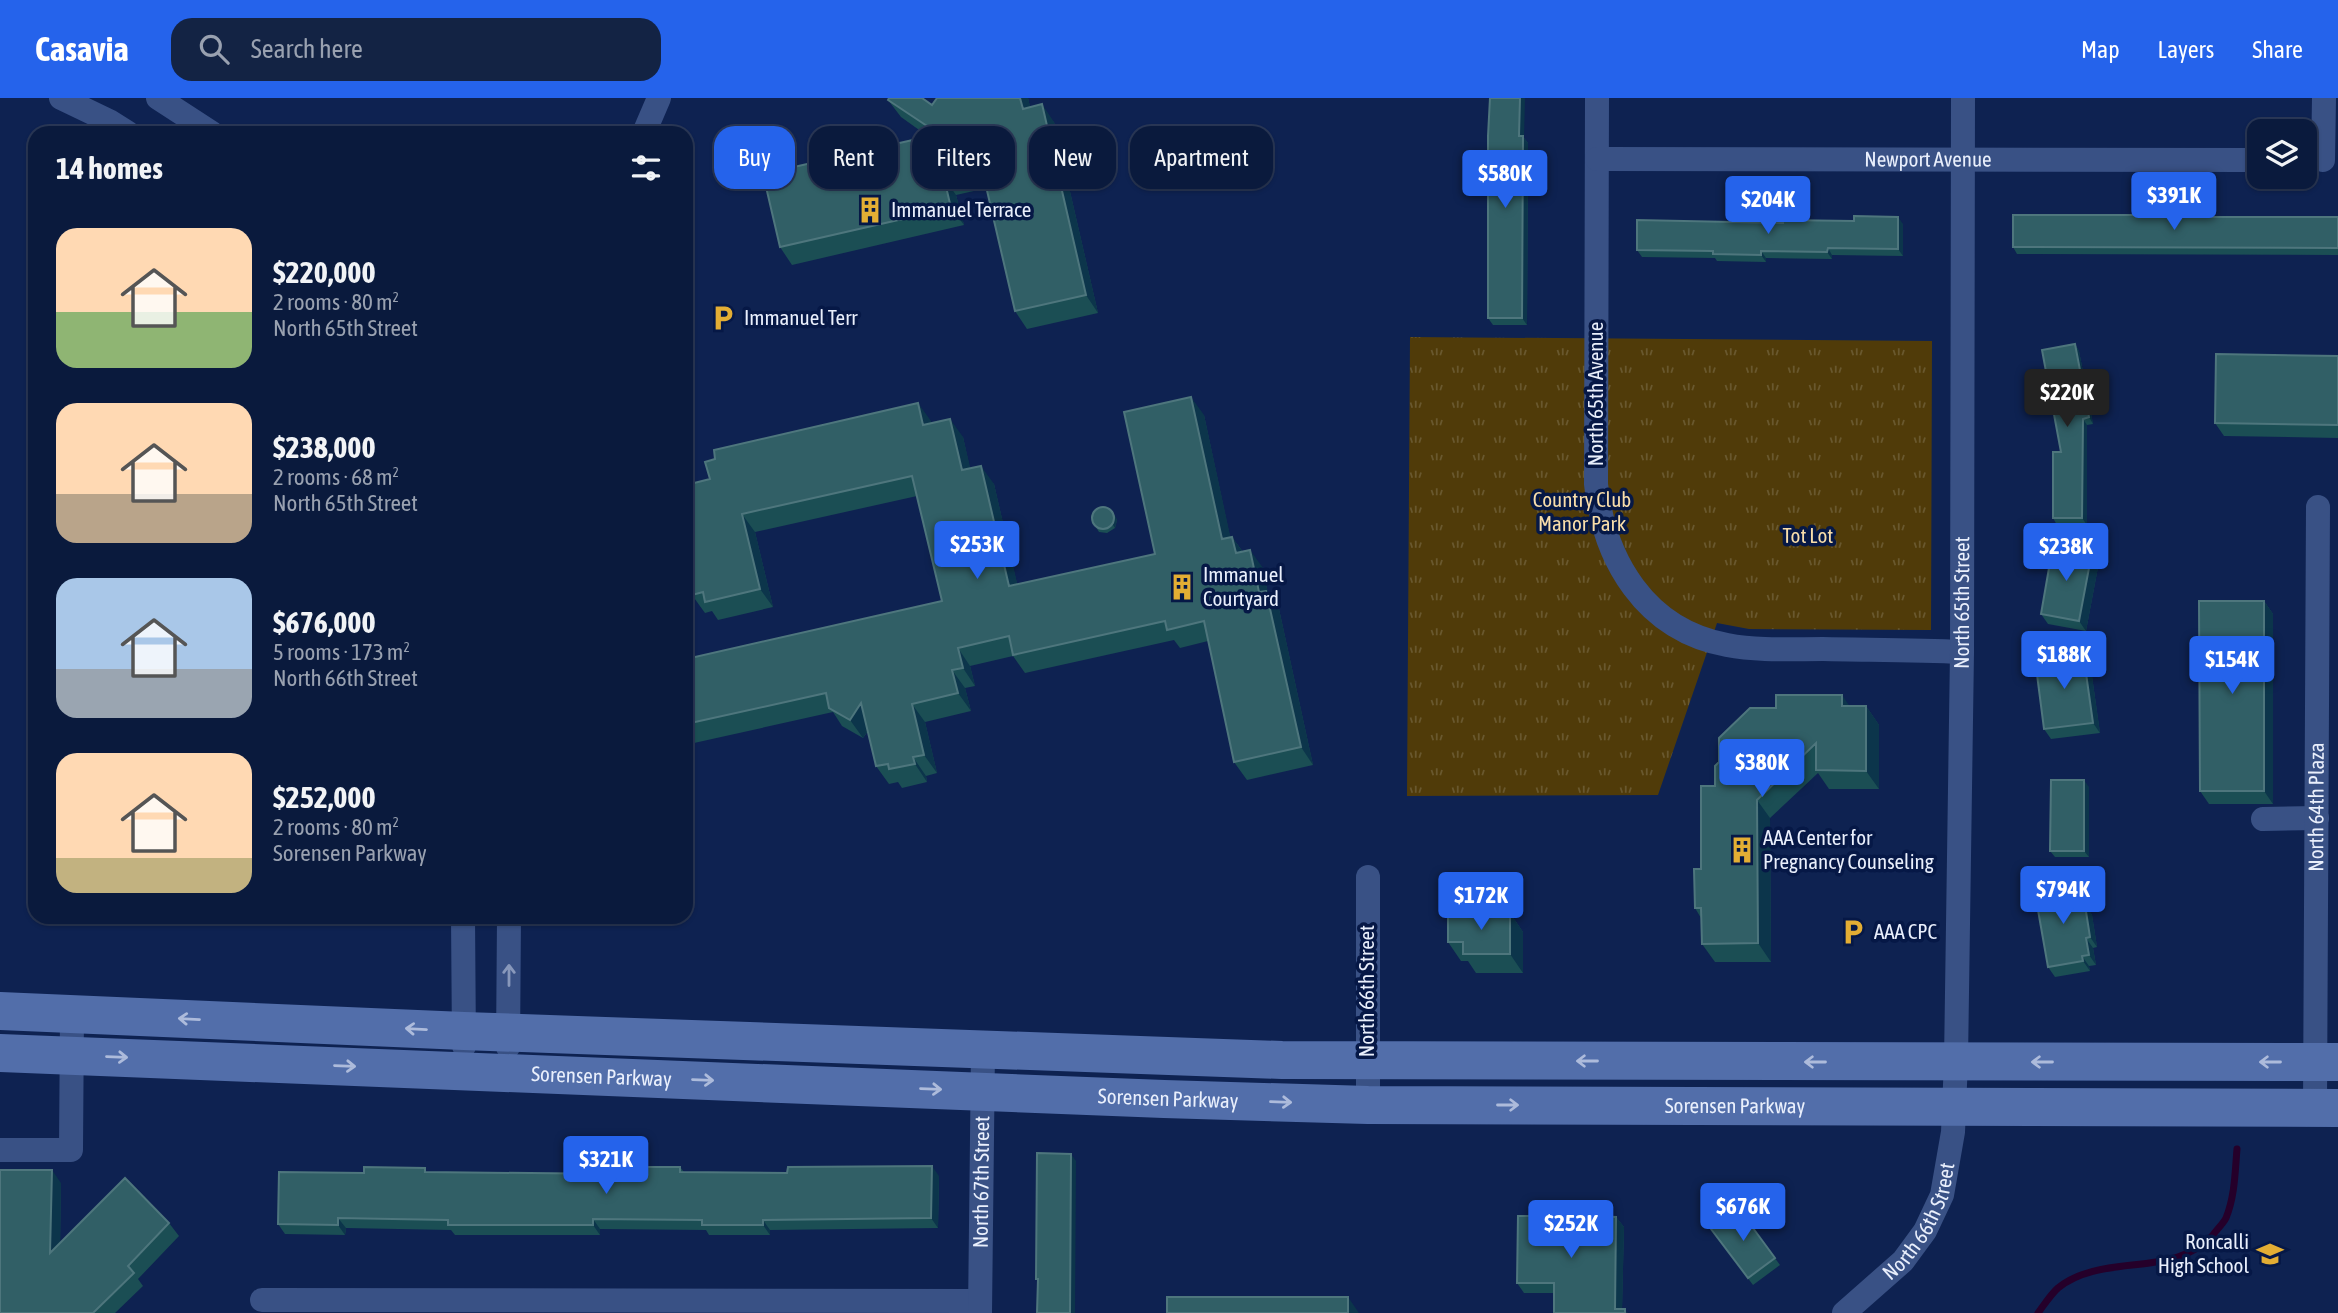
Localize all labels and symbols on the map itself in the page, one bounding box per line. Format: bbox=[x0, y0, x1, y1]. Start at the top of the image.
street label: Newport Avenue bbox=[1864, 146, 1992, 171]
pin: $580K bbox=[1456, 150, 1554, 210]
pin: $391K bbox=[2125, 172, 2223, 232]
pin: $204K bbox=[1719, 176, 1817, 236]
building icon: Immanuel Terrace bbox=[855, 195, 885, 225]
place label: Immanuel Terrace bbox=[891, 197, 1031, 221]
parking icon: Immanuel Terr bbox=[708, 303, 738, 333]
place label: Immanuel Terr bbox=[744, 305, 858, 329]
street label: North 65th Avenue bbox=[1583, 322, 1607, 466]
pin: $220K bbox=[2018, 370, 2116, 429]
park label: Country Club Manor Park bbox=[1533, 487, 1631, 535]
pin: $253K bbox=[928, 522, 1026, 581]
park label: Tot Lot bbox=[1783, 523, 1833, 547]
pin: $238K bbox=[2017, 524, 2115, 583]
street label: North 65th Street bbox=[1949, 536, 1973, 669]
place label: Immanuel Courtyard bbox=[1203, 562, 1284, 610]
building icon: Immanuel Courtyard bbox=[1167, 572, 1197, 602]
pin: $188K bbox=[2015, 632, 2113, 691]
pin: $154K bbox=[2183, 636, 2281, 696]
pin: $380K bbox=[1713, 740, 1811, 799]
street label: North 64th Plaza bbox=[2303, 742, 2328, 872]
place label: AAA Center for Pregnancy Counseling bbox=[1763, 825, 1934, 873]
building icon: AAA Center for Pregnancy Counseling bbox=[1727, 835, 1757, 865]
pin: $794K bbox=[2014, 866, 2112, 926]
pin: $172K bbox=[1432, 872, 1530, 932]
parking icon: AAA CPC bbox=[1838, 917, 1868, 947]
place label: AAA CPC bbox=[1874, 919, 1937, 943]
street label: North 66th Street bbox=[1354, 925, 1378, 1057]
one-way arrow bbox=[502, 964, 516, 987]
one-way arrow bbox=[177, 1012, 200, 1025]
one-way arrow bbox=[405, 1022, 428, 1035]
one-way arrow bbox=[105, 1051, 128, 1064]
one-way arrow bbox=[1576, 1054, 1599, 1068]
one-way arrow bbox=[1804, 1055, 1827, 1069]
one-way arrow bbox=[2031, 1055, 2054, 1069]
one-way arrow bbox=[2259, 1055, 2282, 1069]
one-way arrow bbox=[333, 1059, 356, 1072]
street label: Sorensen Parkway bbox=[531, 1061, 673, 1091]
one-way arrow bbox=[692, 1073, 715, 1086]
one-way arrow bbox=[919, 1083, 942, 1096]
street label: Sorensen Parkway bbox=[1097, 1083, 1239, 1112]
street label: Sorensen Parkway bbox=[1665, 1093, 1806, 1117]
one-way arrow bbox=[1269, 1096, 1292, 1109]
one-way arrow bbox=[1496, 1098, 1519, 1112]
street label: North 67th Street bbox=[968, 1116, 993, 1248]
pin: $321K bbox=[557, 1136, 655, 1196]
street label: North 66th Street bbox=[1877, 1161, 1958, 1284]
pin: $676K bbox=[1694, 1184, 1792, 1243]
pin: $252K bbox=[1522, 1200, 1620, 1260]
place label: Roncalli High School bbox=[2158, 1229, 2249, 1277]
school or university icon: Roncalli High School bbox=[2255, 1239, 2285, 1269]

